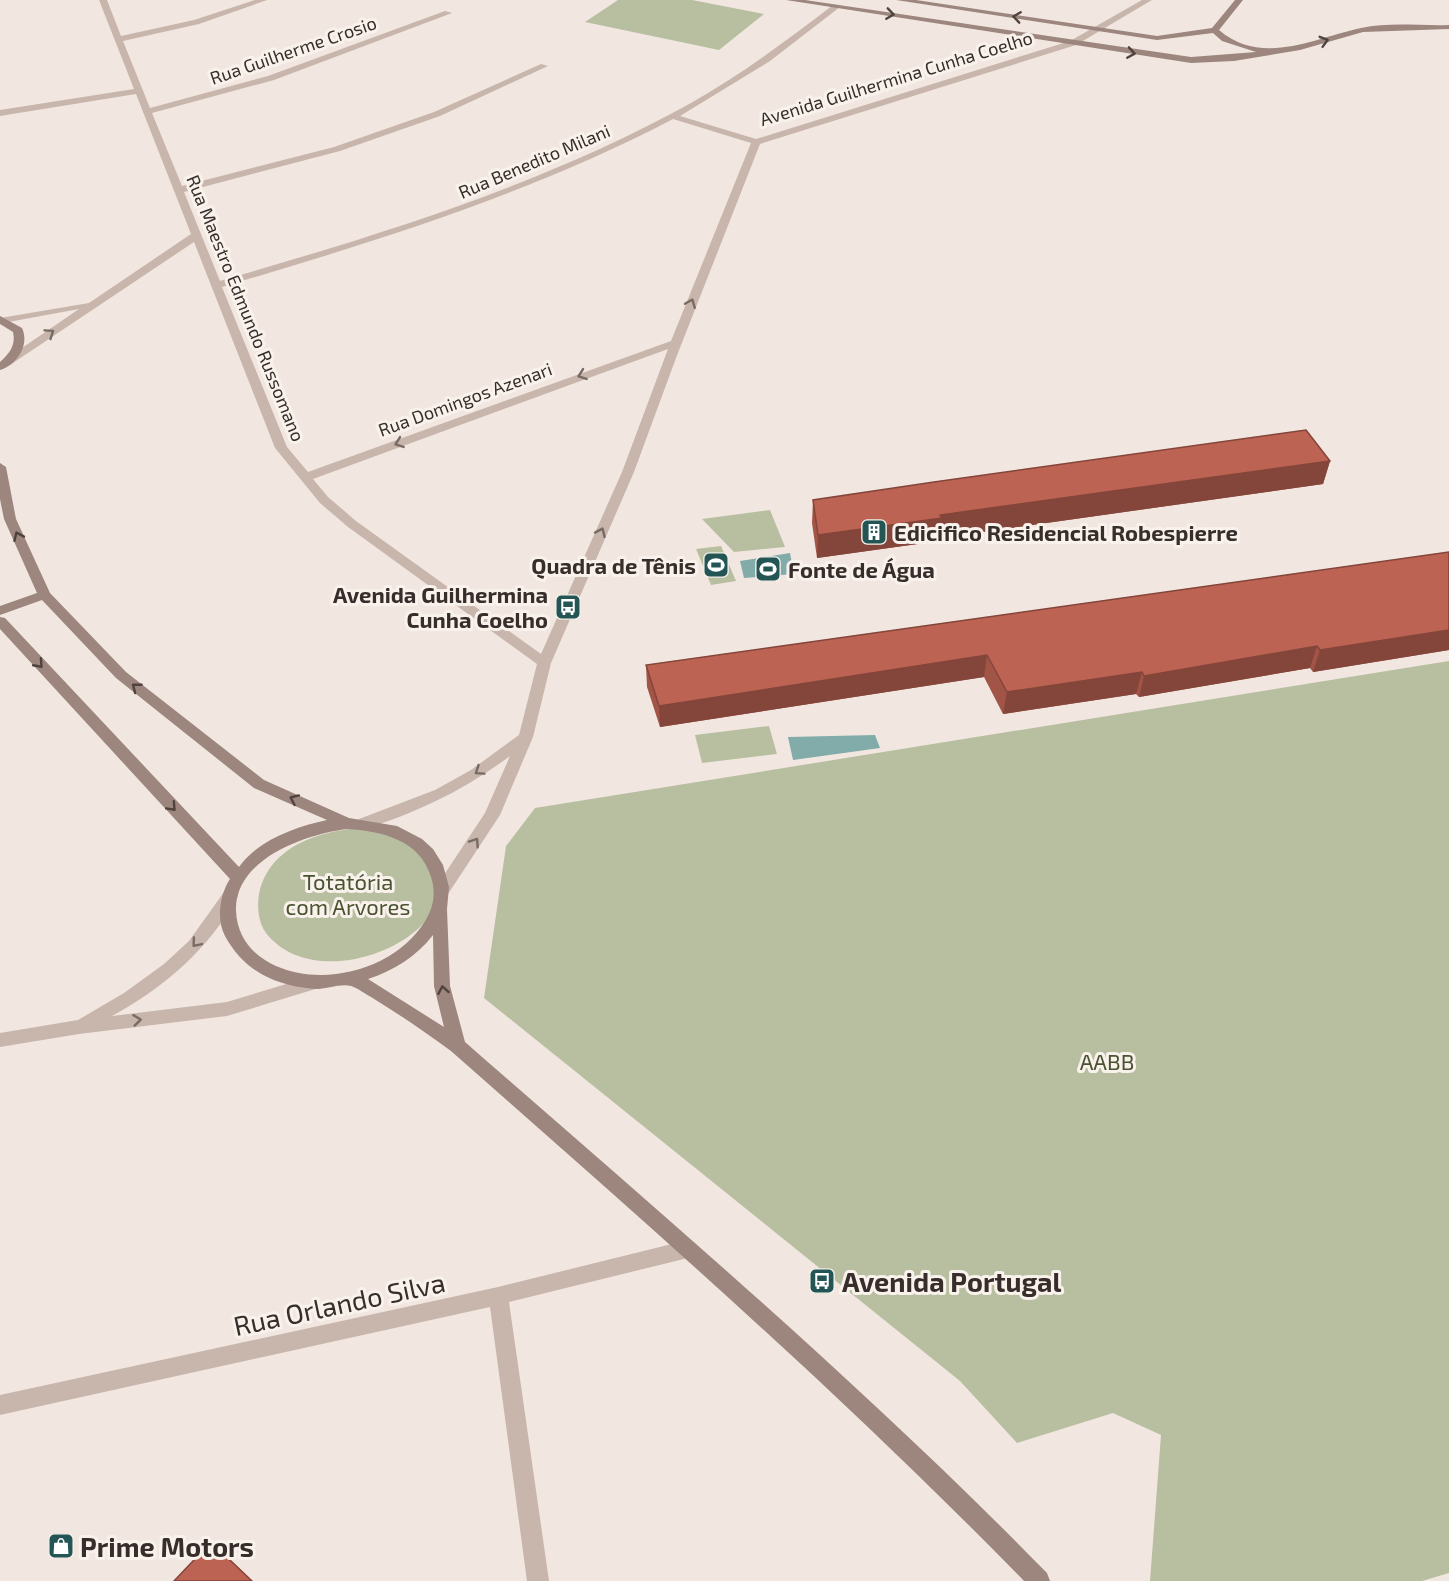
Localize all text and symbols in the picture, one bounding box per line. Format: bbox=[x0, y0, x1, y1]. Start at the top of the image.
one-way arrow bbox=[885, 8, 895, 20]
street label: Rua Guilherme Crosio bbox=[207, 11, 379, 89]
one-way arrow bbox=[1012, 12, 1021, 24]
street label: Avenida Guilhermina Cunha Coelho bbox=[757, 26, 1035, 130]
one-way arrow bbox=[1318, 36, 1329, 48]
one-way arrow bbox=[1126, 46, 1136, 58]
street label: Rua Benedito Milani bbox=[455, 119, 613, 203]
street label: Rua Maestro Edmundo Russomano bbox=[182, 172, 310, 444]
one-way arrow bbox=[684, 299, 696, 310]
one-way arrow bbox=[43, 329, 54, 340]
street label: Rua Domingos Azenari bbox=[375, 357, 555, 441]
one-way arrow bbox=[577, 368, 587, 381]
one-way arrow bbox=[394, 436, 405, 448]
building icon: Edicifico Residencial Robespierre bbox=[859, 517, 889, 547]
place label: Edicifico Residencial Robespierre bbox=[894, 519, 1238, 545]
one-way arrow bbox=[594, 528, 606, 539]
one-way arrow bbox=[13, 531, 25, 542]
sports icon: Quadra de Tênis bbox=[701, 550, 731, 580]
place label: Quadra de Tênis bbox=[531, 552, 696, 579]
sports icon: Fonte de Água bbox=[753, 554, 783, 584]
place label: Fonte de Água bbox=[788, 556, 935, 582]
place label: Avenida Guilhermina Cunha Coelho bbox=[333, 581, 548, 632]
bus stop icon: Avenida Guilhermina Cunha Coelho bbox=[553, 592, 583, 622]
one-way arrow bbox=[32, 657, 43, 668]
one-way arrow bbox=[131, 683, 142, 694]
one-way arrow bbox=[474, 764, 485, 775]
one-way arrow bbox=[289, 795, 300, 807]
one-way arrow bbox=[165, 800, 176, 810]
one-way arrow bbox=[468, 837, 479, 848]
park label: Totatória com Arvores bbox=[286, 868, 410, 919]
one-way arrow bbox=[192, 936, 203, 947]
one-way arrow bbox=[438, 985, 450, 994]
one-way arrow bbox=[132, 1014, 141, 1026]
park label: AABB bbox=[1080, 1048, 1134, 1074]
street label: Rua Orlando Silva bbox=[230, 1265, 448, 1341]
place label: Avenida Portugal bbox=[842, 1265, 1061, 1297]
bus stop icon: Avenida Portugal bbox=[807, 1266, 837, 1296]
place label: Prime Motors bbox=[80, 1530, 254, 1562]
shop icon: Prime Motors bbox=[46, 1531, 76, 1561]

